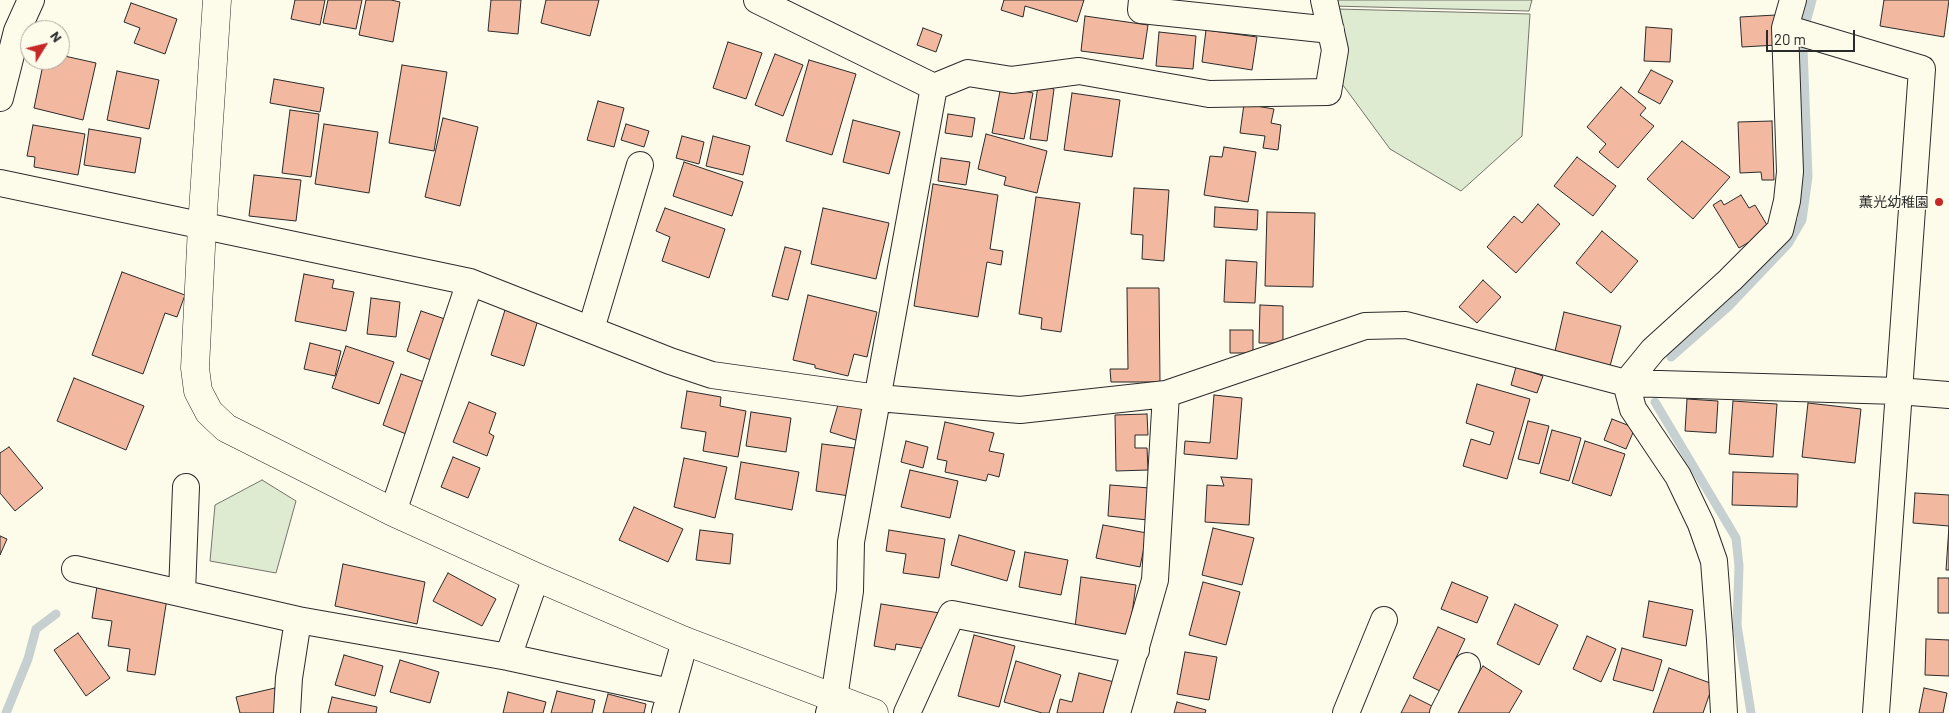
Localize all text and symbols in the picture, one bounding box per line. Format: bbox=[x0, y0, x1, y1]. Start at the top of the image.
north arrow bbox=[20, 20, 70, 70]
scale bar bbox=[1769, 20, 1858, 52]
text: N bbox=[47, 28, 66, 45]
text: 20 m bbox=[1774, 30, 1806, 48]
place label: 薫光幼稚園 bbox=[1859, 194, 1929, 210]
marker: 薫光幼稚園 bbox=[1933, 196, 1945, 208]

